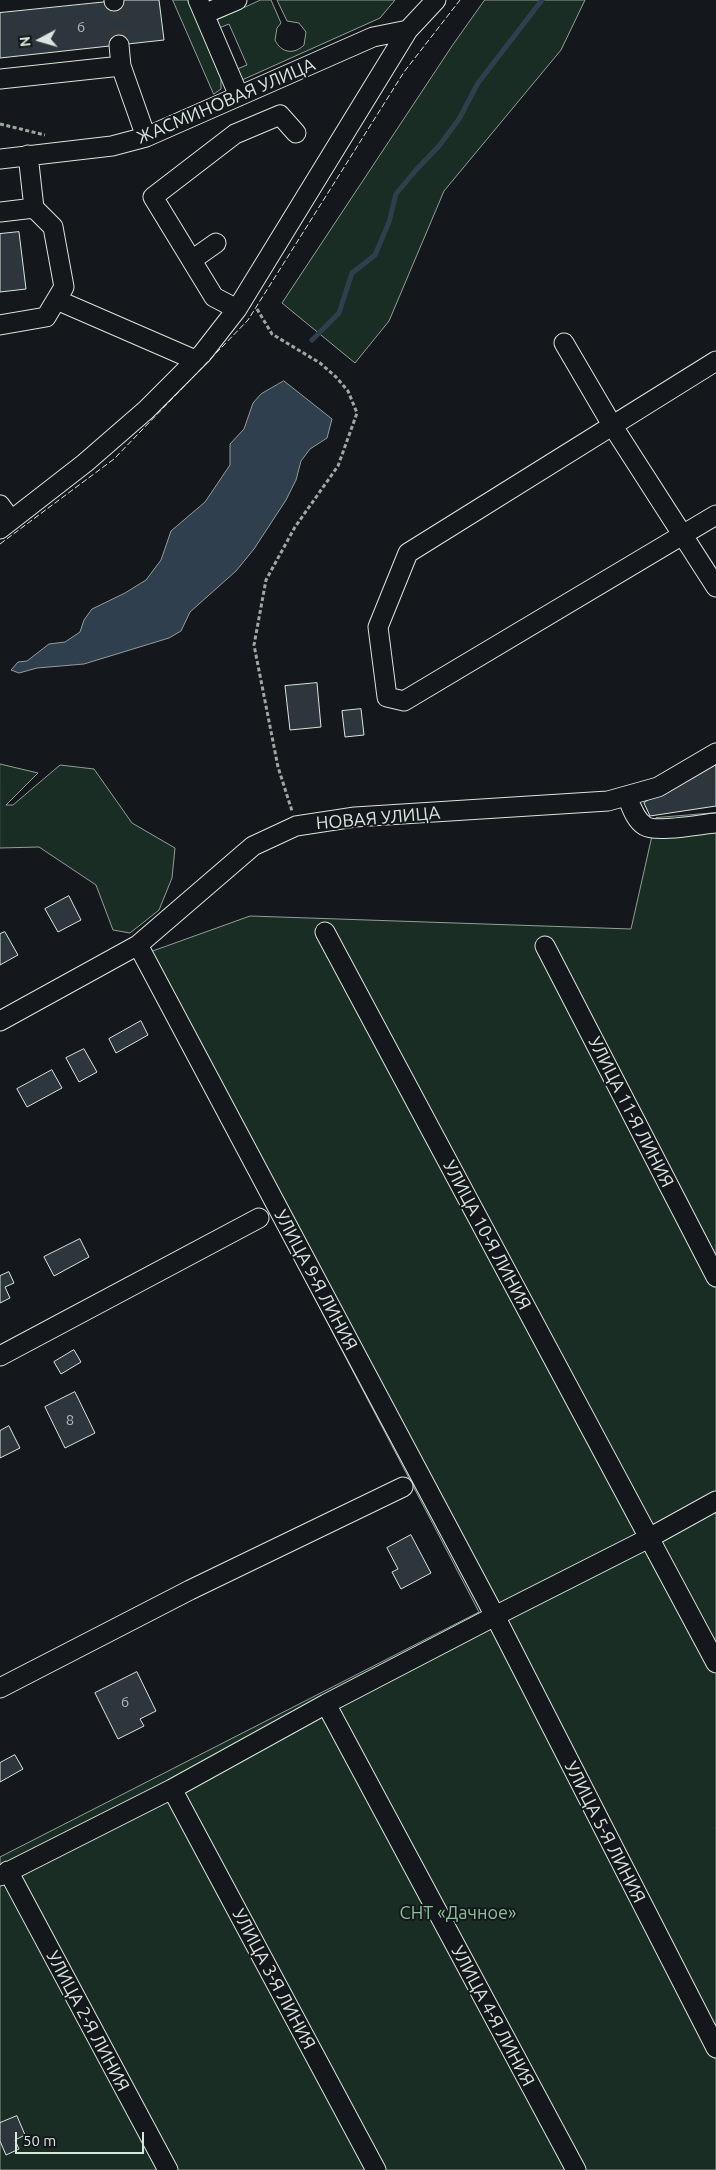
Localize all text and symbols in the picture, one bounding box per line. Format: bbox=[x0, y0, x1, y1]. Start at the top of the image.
north arrow bbox=[15, 15, 65, 65]
house number: 6 bbox=[77, 18, 85, 36]
text: N bbox=[17, 36, 34, 48]
street label: ЖАСМИНОВАЯ УЛИЦА bbox=[134, 54, 318, 148]
street label: НОВАЯ УЛИЦА bbox=[315, 802, 441, 834]
street label: УЛИЦА 11-Я ЛИНИЯ bbox=[584, 1033, 678, 1191]
street label: УЛИЦА 10-Я ЛИНИЯ bbox=[438, 1157, 536, 1313]
street label: УЛИЦА 9-Я ЛИНИЯ bbox=[270, 1206, 362, 1354]
house number: 8 bbox=[66, 1411, 74, 1429]
house number: 6 bbox=[121, 1693, 129, 1711]
street label: УЛИЦА 5-Я ЛИНИЯ bbox=[560, 1758, 650, 1906]
park label: СНТ «Дачное» bbox=[400, 1902, 516, 1924]
street label: УЛИЦА 3-Я ЛИНИЯ bbox=[228, 1905, 320, 2053]
street label: УЛИЦА 4-Я ЛИНИЯ bbox=[447, 1942, 539, 2090]
street label: УЛИЦА 2-Я ЛИНИЯ bbox=[42, 1947, 134, 2095]
scale bar bbox=[18, 2122, 146, 2154]
text: 50 m bbox=[23, 2132, 56, 2149]

